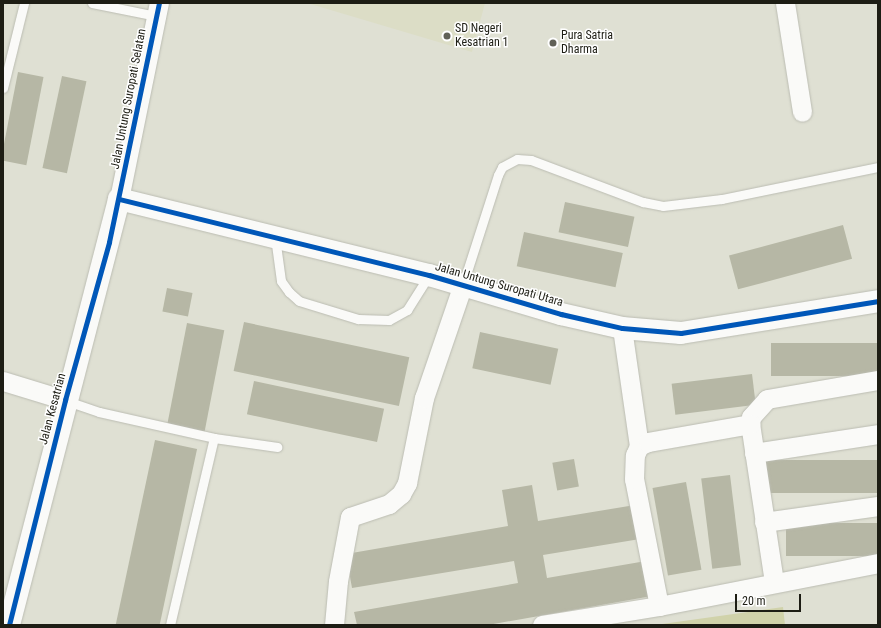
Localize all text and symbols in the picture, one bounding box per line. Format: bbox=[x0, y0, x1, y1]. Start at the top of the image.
place label: SD Negeri Kesatrian 1 bbox=[455, 22, 508, 50]
street label: Jalan Untung Suropati Selatan bbox=[108, 28, 150, 170]
place label: Pura Satria Dharma bbox=[561, 29, 613, 57]
marker: SD Negeri Kesatrian 1 bbox=[442, 31, 452, 41]
marker: Pura Satria Dharma bbox=[548, 38, 558, 48]
street label: Jalan Untung Suropati Utara bbox=[433, 260, 565, 310]
street label: Jalan Kesatrian bbox=[37, 372, 69, 446]
scale bar bbox=[737, 586, 803, 612]
text: 20 m bbox=[742, 594, 766, 608]

